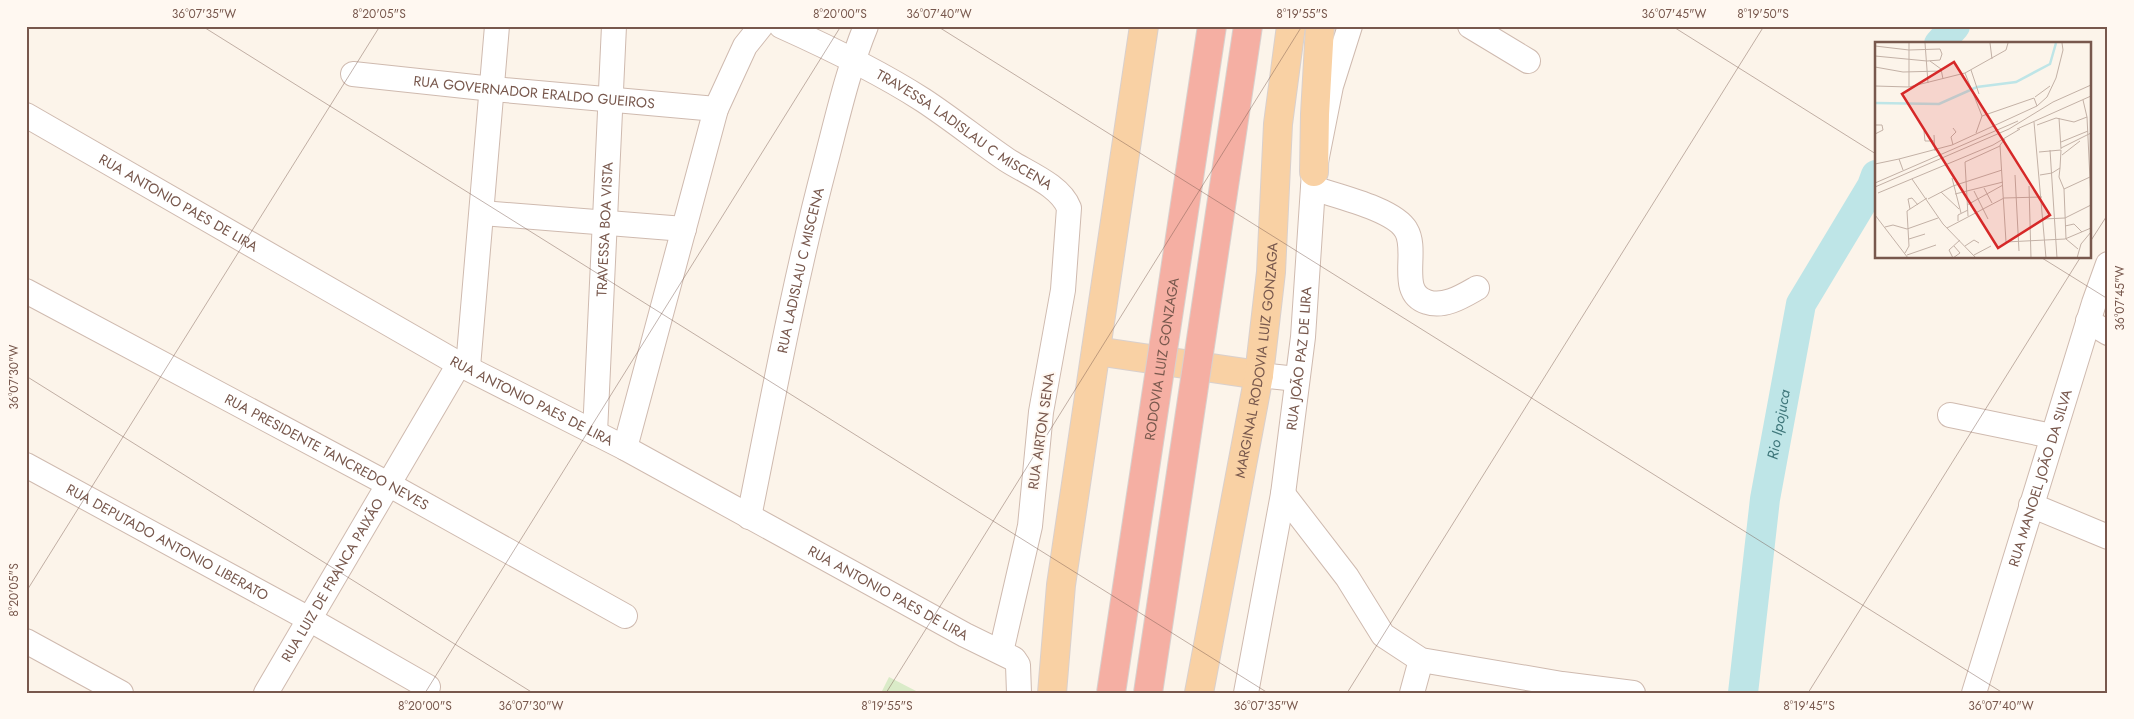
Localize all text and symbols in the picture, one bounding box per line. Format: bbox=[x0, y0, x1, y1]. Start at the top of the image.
text: 36°07'35"W bbox=[172, 5, 236, 23]
text: 8°20'05"S bbox=[352, 5, 406, 23]
text: 8°20'00"S bbox=[813, 5, 867, 23]
text: 36°07'40"W bbox=[906, 5, 972, 23]
text: 8°19'55"S bbox=[1276, 5, 1328, 23]
text: 36°07'45"W bbox=[1642, 5, 1707, 23]
text: 8°19'50"S bbox=[1737, 5, 1789, 23]
inset map bbox=[1875, 42, 2092, 259]
street label: TRAVESSA LADISLAU C MISCENA bbox=[873, 64, 1057, 195]
street label: RUA GOVERNADOR ERALDO GUEIROS bbox=[412, 71, 656, 113]
street label: RUA ANTONIO PAES DE LIRA bbox=[95, 149, 262, 257]
street label: TRAVESSA BOA VISTA bbox=[591, 161, 618, 297]
street label: RUA LADISLAU C MISCENA bbox=[772, 185, 829, 355]
street label: MARGINAL RODOVIA LUIZ GONZAGA bbox=[1230, 241, 1282, 480]
text: 36°07'45"W bbox=[2111, 265, 2129, 330]
street label: RODOVIA LUIZ GONZAGA bbox=[1139, 275, 1184, 442]
street label: RUA JOÃO PAZ DE LIRA bbox=[1281, 285, 1316, 431]
text: 36°07'30"W bbox=[5, 344, 23, 409]
street label: RUA ANTONIO PAES DE LIRA bbox=[446, 351, 617, 451]
street label: RUA AIRTON SENA bbox=[1023, 370, 1059, 491]
street label: RUA MANOEL JOÃO DA SILVA bbox=[2003, 386, 2077, 569]
water label: Rio Ipojuca bbox=[1762, 387, 1796, 461]
street label: RUA PRESIDENTE TANCREDO NEVES bbox=[221, 389, 433, 515]
street label: RUA DEPUTADO ANTONIO LIBERATO bbox=[63, 479, 272, 605]
street label: RUA LUIZ DE FRANCA PAIXÃO bbox=[276, 494, 388, 666]
street label: RUA ANTONIO PAES DE LIRA bbox=[804, 541, 973, 645]
text: 8°20'05"S bbox=[5, 563, 23, 617]
text: 8°20'00"S bbox=[398, 697, 452, 715]
text: 36°07'30"W bbox=[499, 697, 564, 715]
text: 8°19'55"S bbox=[861, 697, 913, 715]
text: 36°07'35"W bbox=[1234, 697, 1298, 715]
text: 8°19'45"S bbox=[1783, 697, 1835, 715]
text: 36°07'40"W bbox=[1968, 697, 2034, 715]

